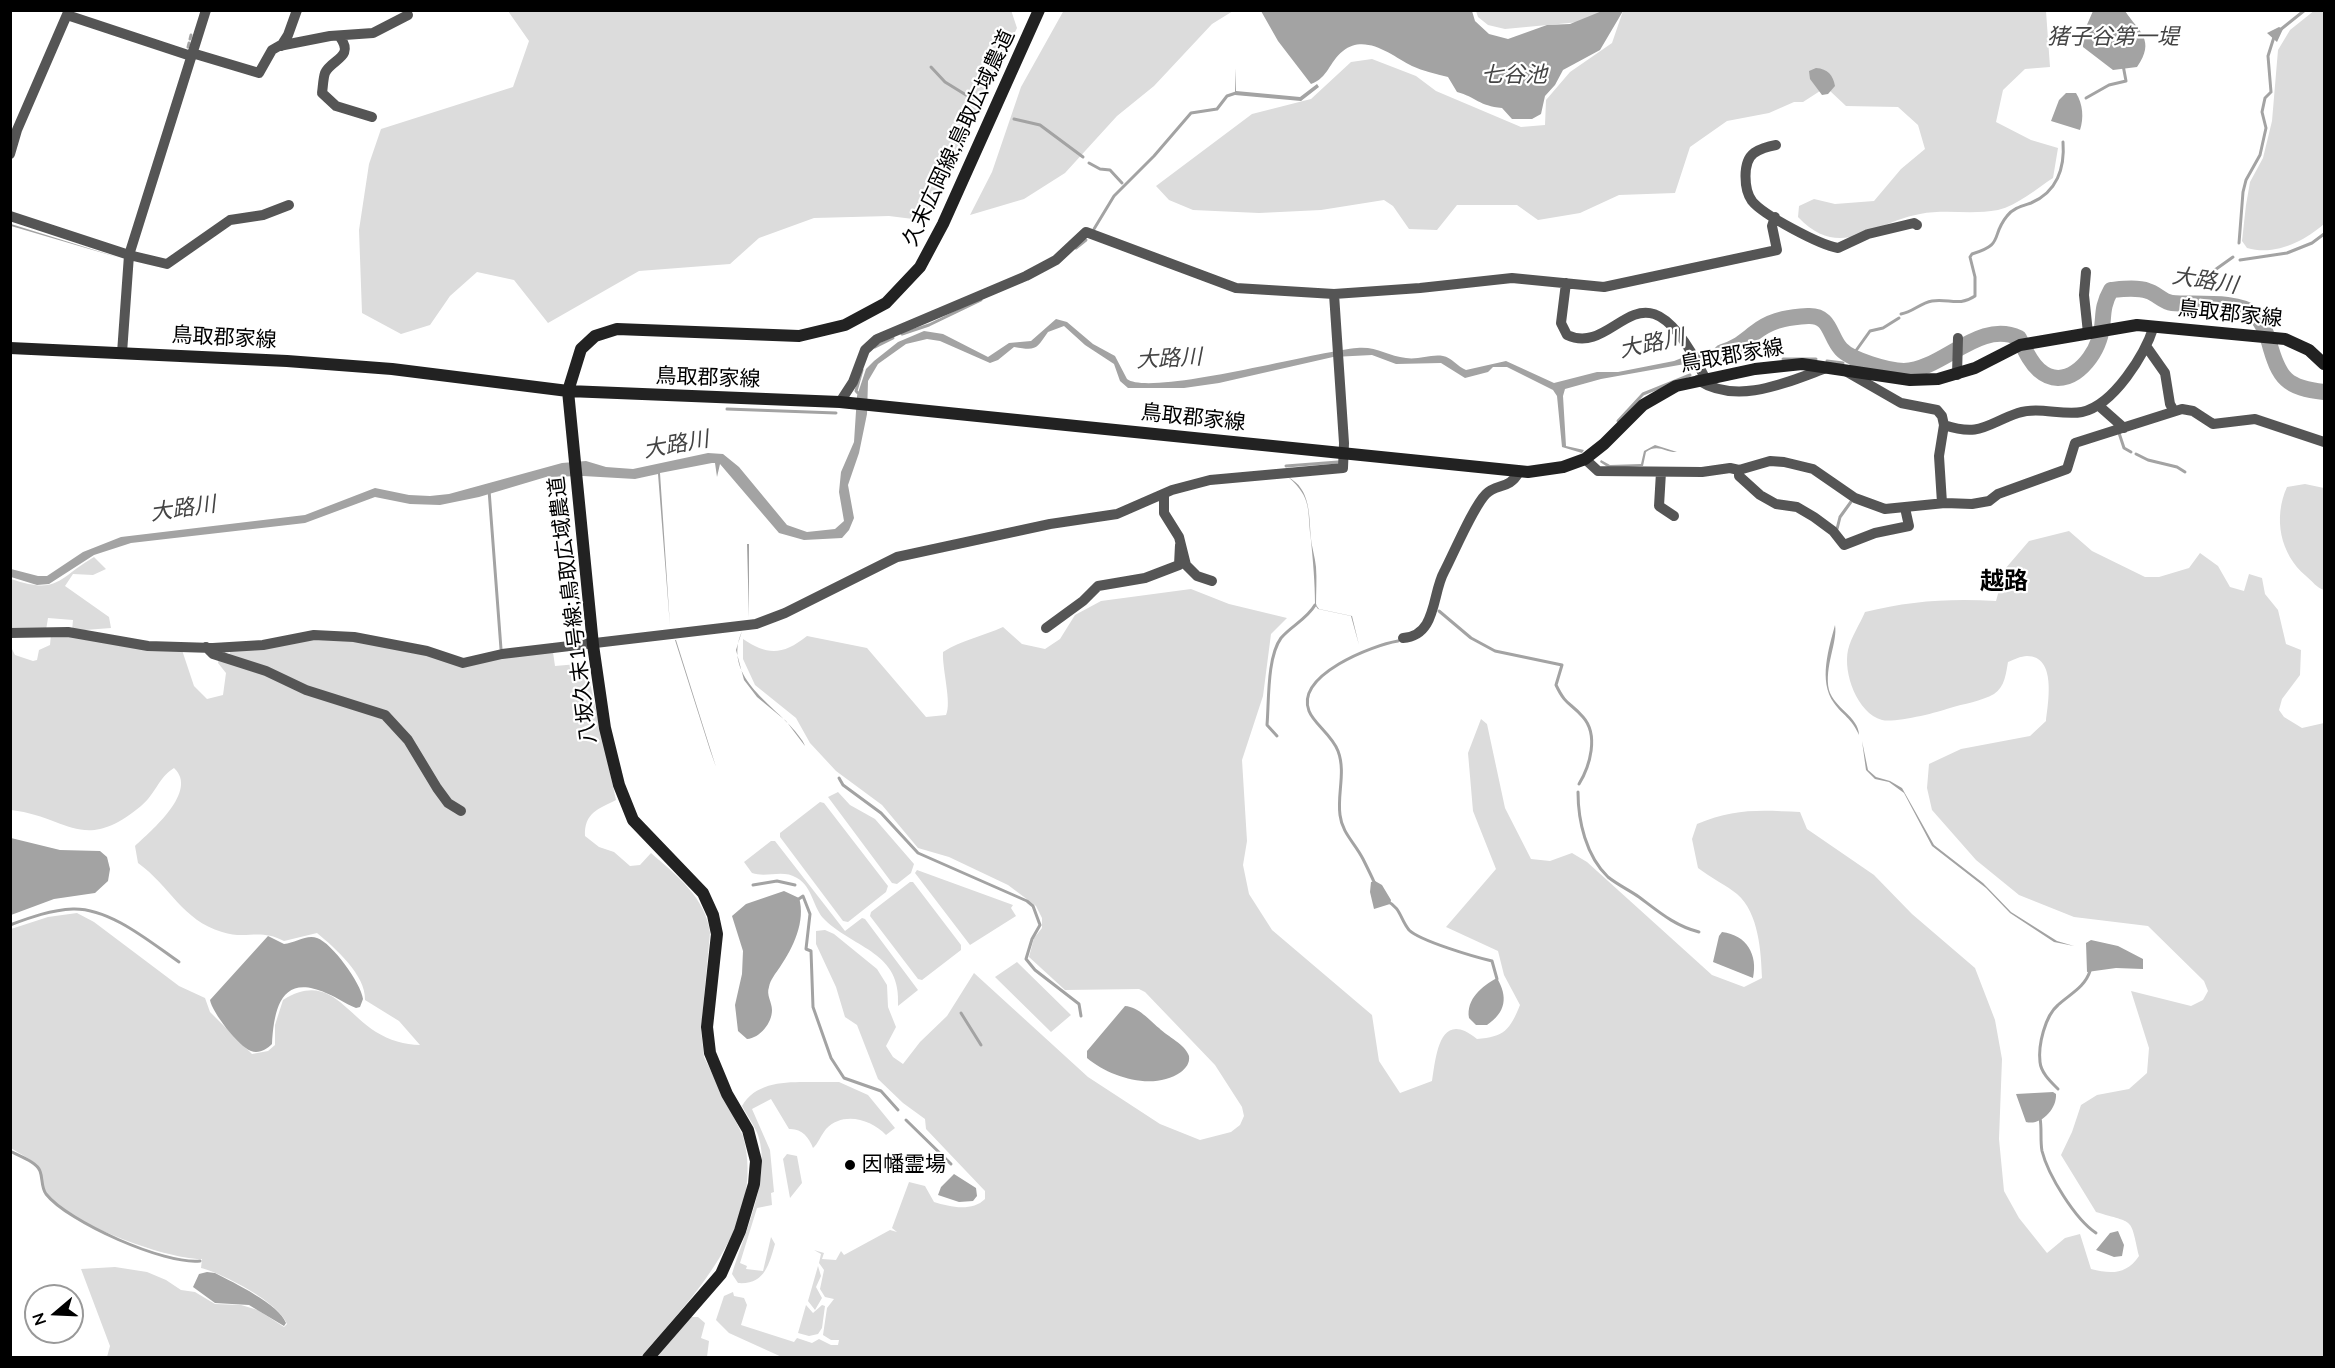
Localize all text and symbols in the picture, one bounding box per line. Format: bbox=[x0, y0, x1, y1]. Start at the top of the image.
water label: 猪子谷第一堤 bbox=[2047, 24, 2179, 50]
street label: 久末広岡線;鳥取広域農道 bbox=[898, 26, 1020, 250]
water label: 七谷池 bbox=[1481, 62, 1547, 88]
water label: 大路川 bbox=[2170, 263, 2240, 299]
street label: 鳥取郡家線 bbox=[2176, 296, 2284, 332]
street label: 鳥取郡家線 bbox=[171, 323, 277, 353]
water label: 大路川 bbox=[1617, 324, 1687, 364]
street label: 鳥取郡家線 bbox=[1678, 334, 1786, 378]
water label: 大路川 bbox=[1135, 344, 1203, 374]
street label: 鳥取郡家線 bbox=[655, 364, 761, 392]
street label: 鳥取郡家線 bbox=[1139, 400, 1247, 436]
water label: 大路川 bbox=[641, 426, 711, 464]
street label: 八坂久末1号線;鳥取広域農道 bbox=[544, 475, 602, 745]
water label: 大路川 bbox=[148, 491, 218, 527]
district label: 越路 bbox=[1980, 568, 2028, 596]
place label: 因幡霊場 bbox=[862, 1152, 946, 1178]
marker: 因幡霊場 bbox=[843, 1158, 857, 1172]
north arrow bbox=[24, 1284, 84, 1344]
text: N bbox=[27, 1310, 50, 1328]

